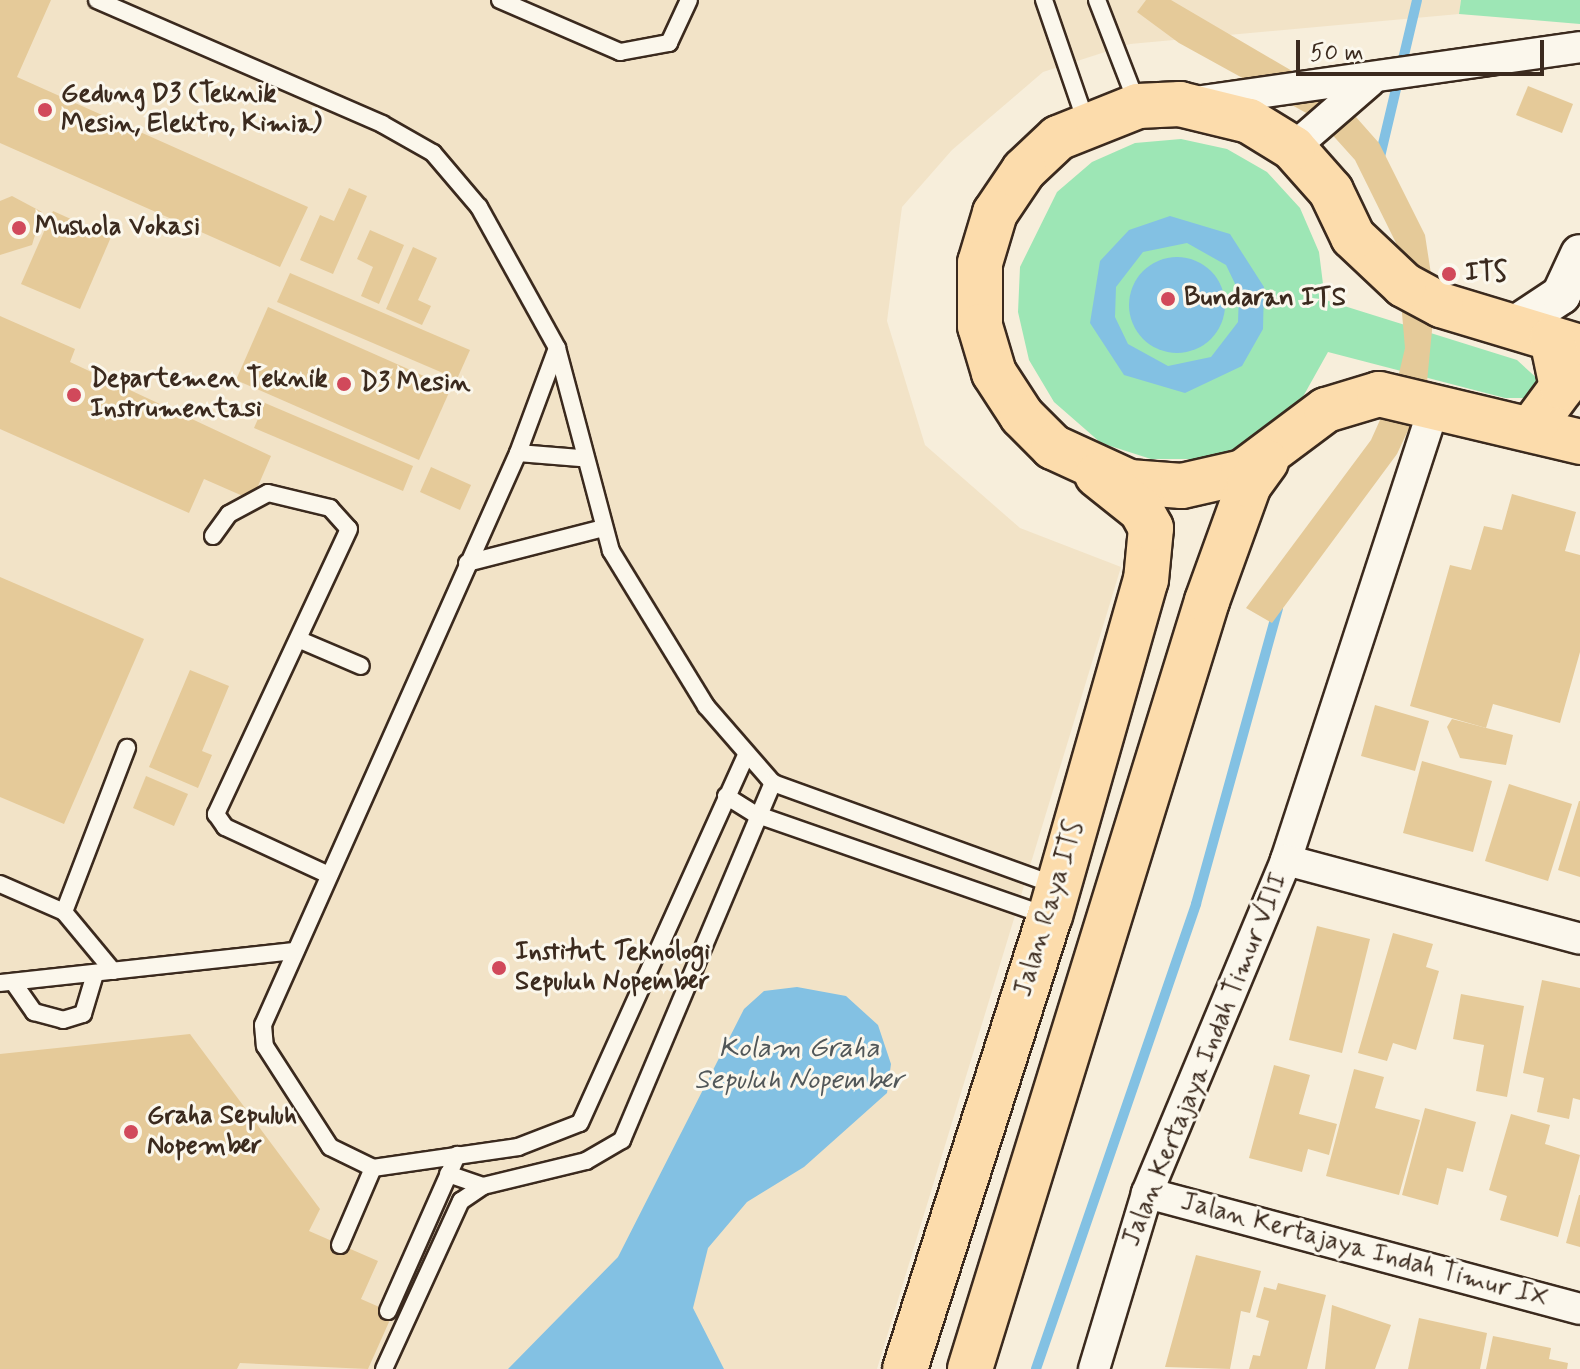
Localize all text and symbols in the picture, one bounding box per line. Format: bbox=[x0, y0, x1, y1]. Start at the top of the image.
scale bar bbox=[1300, 24, 1548, 74]
text: 50 m bbox=[1310, 38, 1364, 69]
place label: Gedung D3 (Teknik Mesin, Elektro, Kimia) bbox=[61, 79, 322, 140]
marker: Gedung D3 (Teknik Mesin, Elektro, Kimia) bbox=[36, 101, 54, 119]
place label: Mushola Vokasi bbox=[35, 212, 199, 244]
marker: Mushola Vokasi bbox=[10, 219, 28, 237]
place label: ITS bbox=[1465, 258, 1507, 290]
marker: ITS bbox=[1440, 265, 1458, 283]
place label: Bundaran ITS bbox=[1184, 283, 1343, 315]
marker: Bundaran ITS bbox=[1159, 290, 1177, 308]
place label: Departemen Teknik Instrumentasi bbox=[90, 364, 324, 426]
place label: D3 Mesin bbox=[360, 368, 470, 400]
marker: D3 Mesin bbox=[335, 375, 353, 393]
marker: Departemen Teknik Instrumentasi bbox=[65, 386, 83, 404]
street label: Jalan Raya ITS bbox=[1009, 819, 1091, 999]
street label: Jalan Kertajaya Indah Timur VIII bbox=[1118, 871, 1294, 1249]
place label: Institut Teknologi Sepuluh Nopember bbox=[515, 937, 718, 998]
marker: Institut Teknologi Sepuluh Nopember bbox=[490, 959, 508, 977]
water label: Kolam Graha Sepuluh Nopember bbox=[690, 1032, 908, 1098]
place label: Graha Sepuluh Nopember bbox=[147, 1101, 300, 1162]
marker: Graha Sepuluh Nopember bbox=[122, 1123, 140, 1141]
street label: Jalan Kertajaya Indah Timur IX bbox=[1181, 1188, 1547, 1314]

